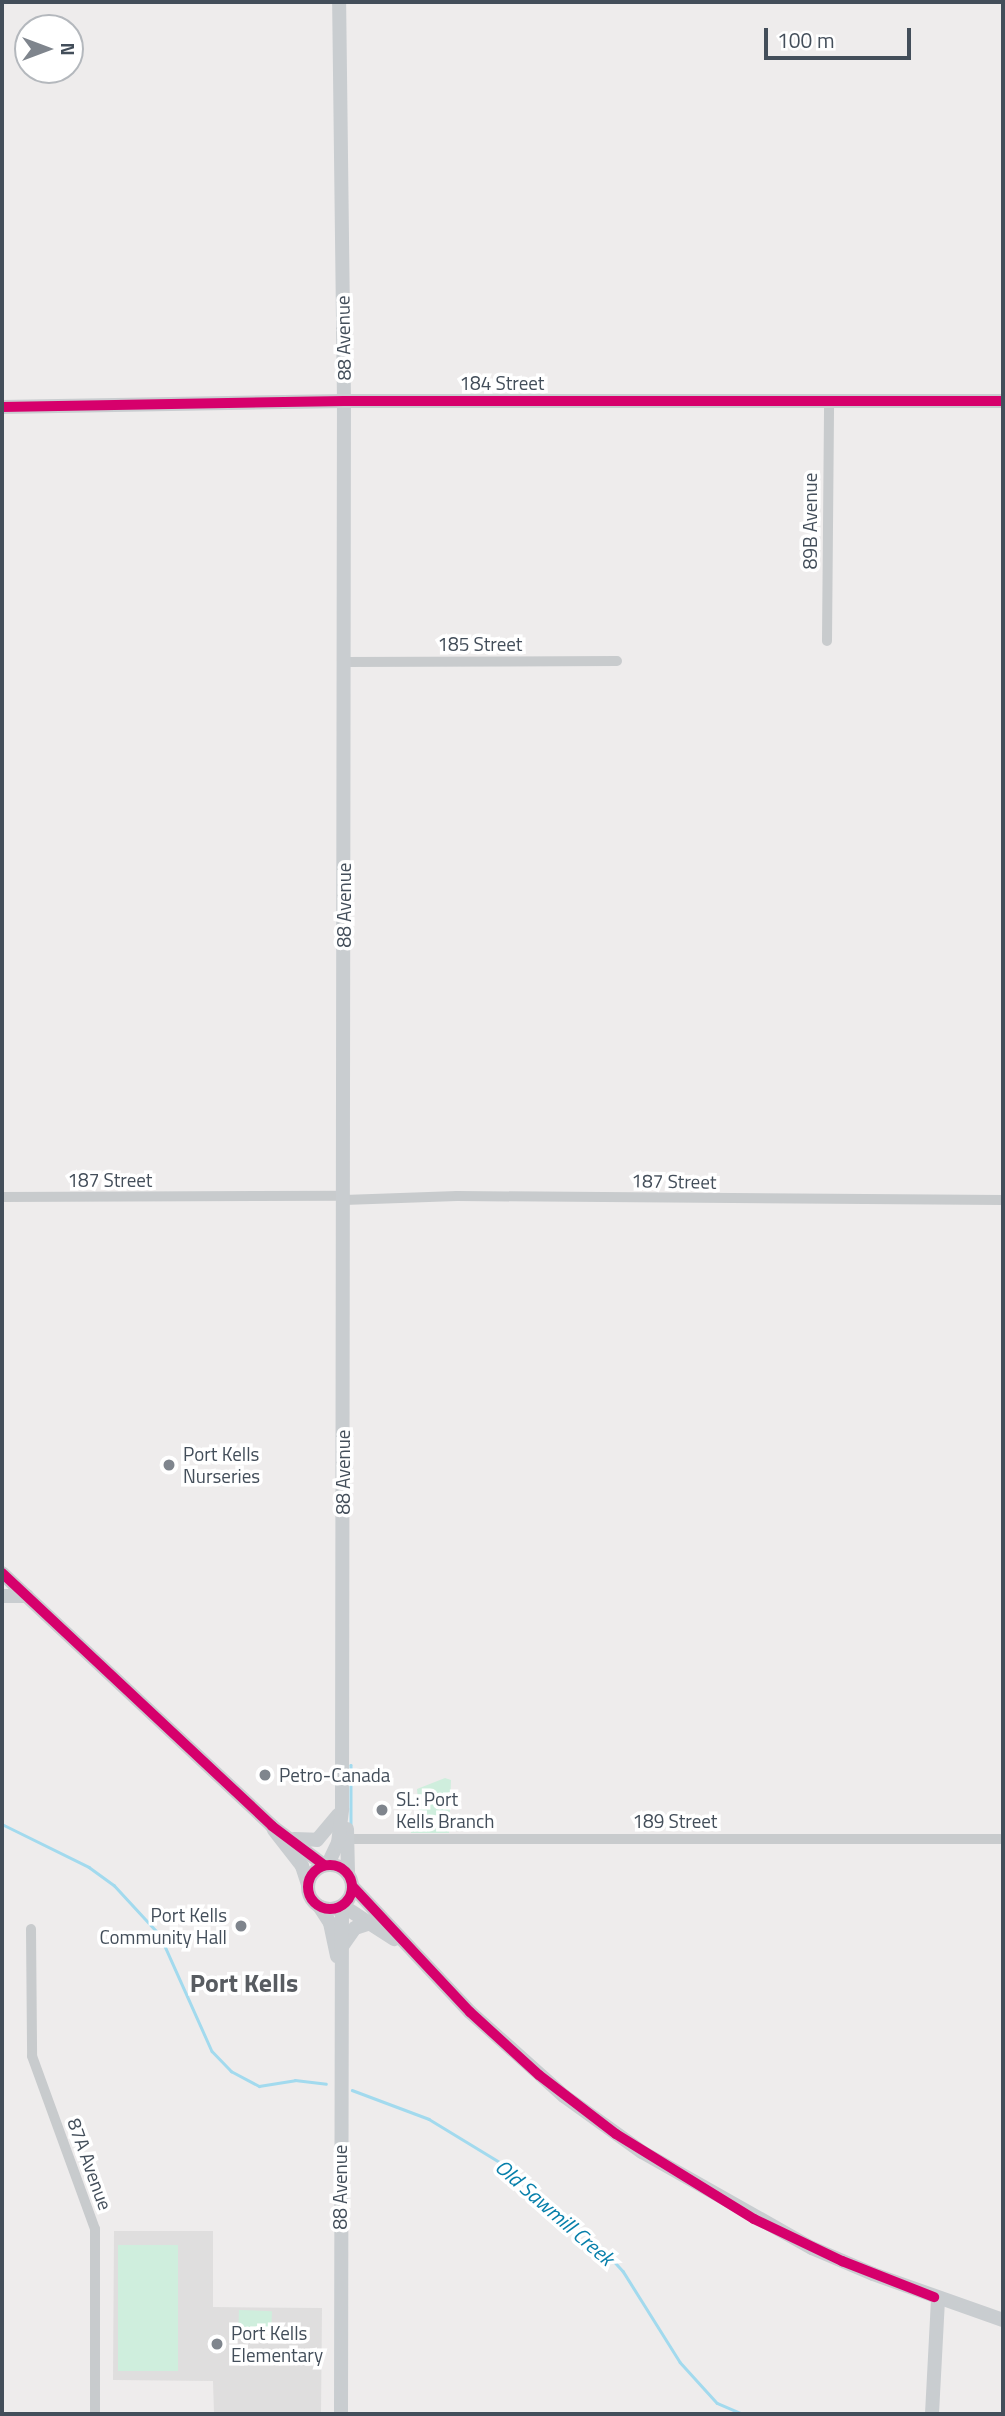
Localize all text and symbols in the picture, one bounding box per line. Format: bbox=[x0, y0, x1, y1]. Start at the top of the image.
north arrow bbox=[14, 14, 84, 84]
scale bar bbox=[767, 14, 914, 58]
text: 100 m bbox=[777, 24, 834, 56]
text: N bbox=[54, 42, 83, 56]
street label: 88 Avenue bbox=[331, 295, 355, 381]
street label: 184 Street bbox=[459, 372, 545, 394]
street label: 89B Avenue bbox=[799, 473, 821, 569]
street label: 185 Street bbox=[437, 633, 523, 655]
street label: 88 Avenue bbox=[333, 863, 355, 947]
street label: 187 Street bbox=[67, 1169, 153, 1191]
street label: 187 Street bbox=[631, 1169, 717, 1193]
street label: 88 Avenue bbox=[332, 1430, 354, 1514]
place label: Port Kells Nurseries bbox=[183, 1443, 260, 1487]
marker: Port Kells Nurseries bbox=[161, 1457, 177, 1473]
place label: Petro-Canada bbox=[279, 1764, 390, 1786]
marker: Petro-Canada bbox=[257, 1767, 273, 1783]
place label: SL: Port Kells Branch bbox=[396, 1788, 494, 1832]
marker: SL: Port Kells Branch bbox=[374, 1802, 390, 1818]
street label: 189 Street bbox=[632, 1810, 718, 1832]
place label: Port Kells Community Hall bbox=[99, 1904, 227, 1948]
marker: Port Kells Community Hall bbox=[233, 1918, 249, 1934]
district label: Port Kells bbox=[190, 1967, 298, 1999]
street label: 87A Avenue bbox=[63, 2115, 117, 2213]
street label: 88 Avenue bbox=[329, 2145, 351, 2229]
water label: Old Sawmill Creek bbox=[490, 2154, 620, 2270]
place label: Port Kells Elementary bbox=[231, 2322, 323, 2366]
marker: Port Kells Elementary bbox=[209, 2336, 225, 2352]

